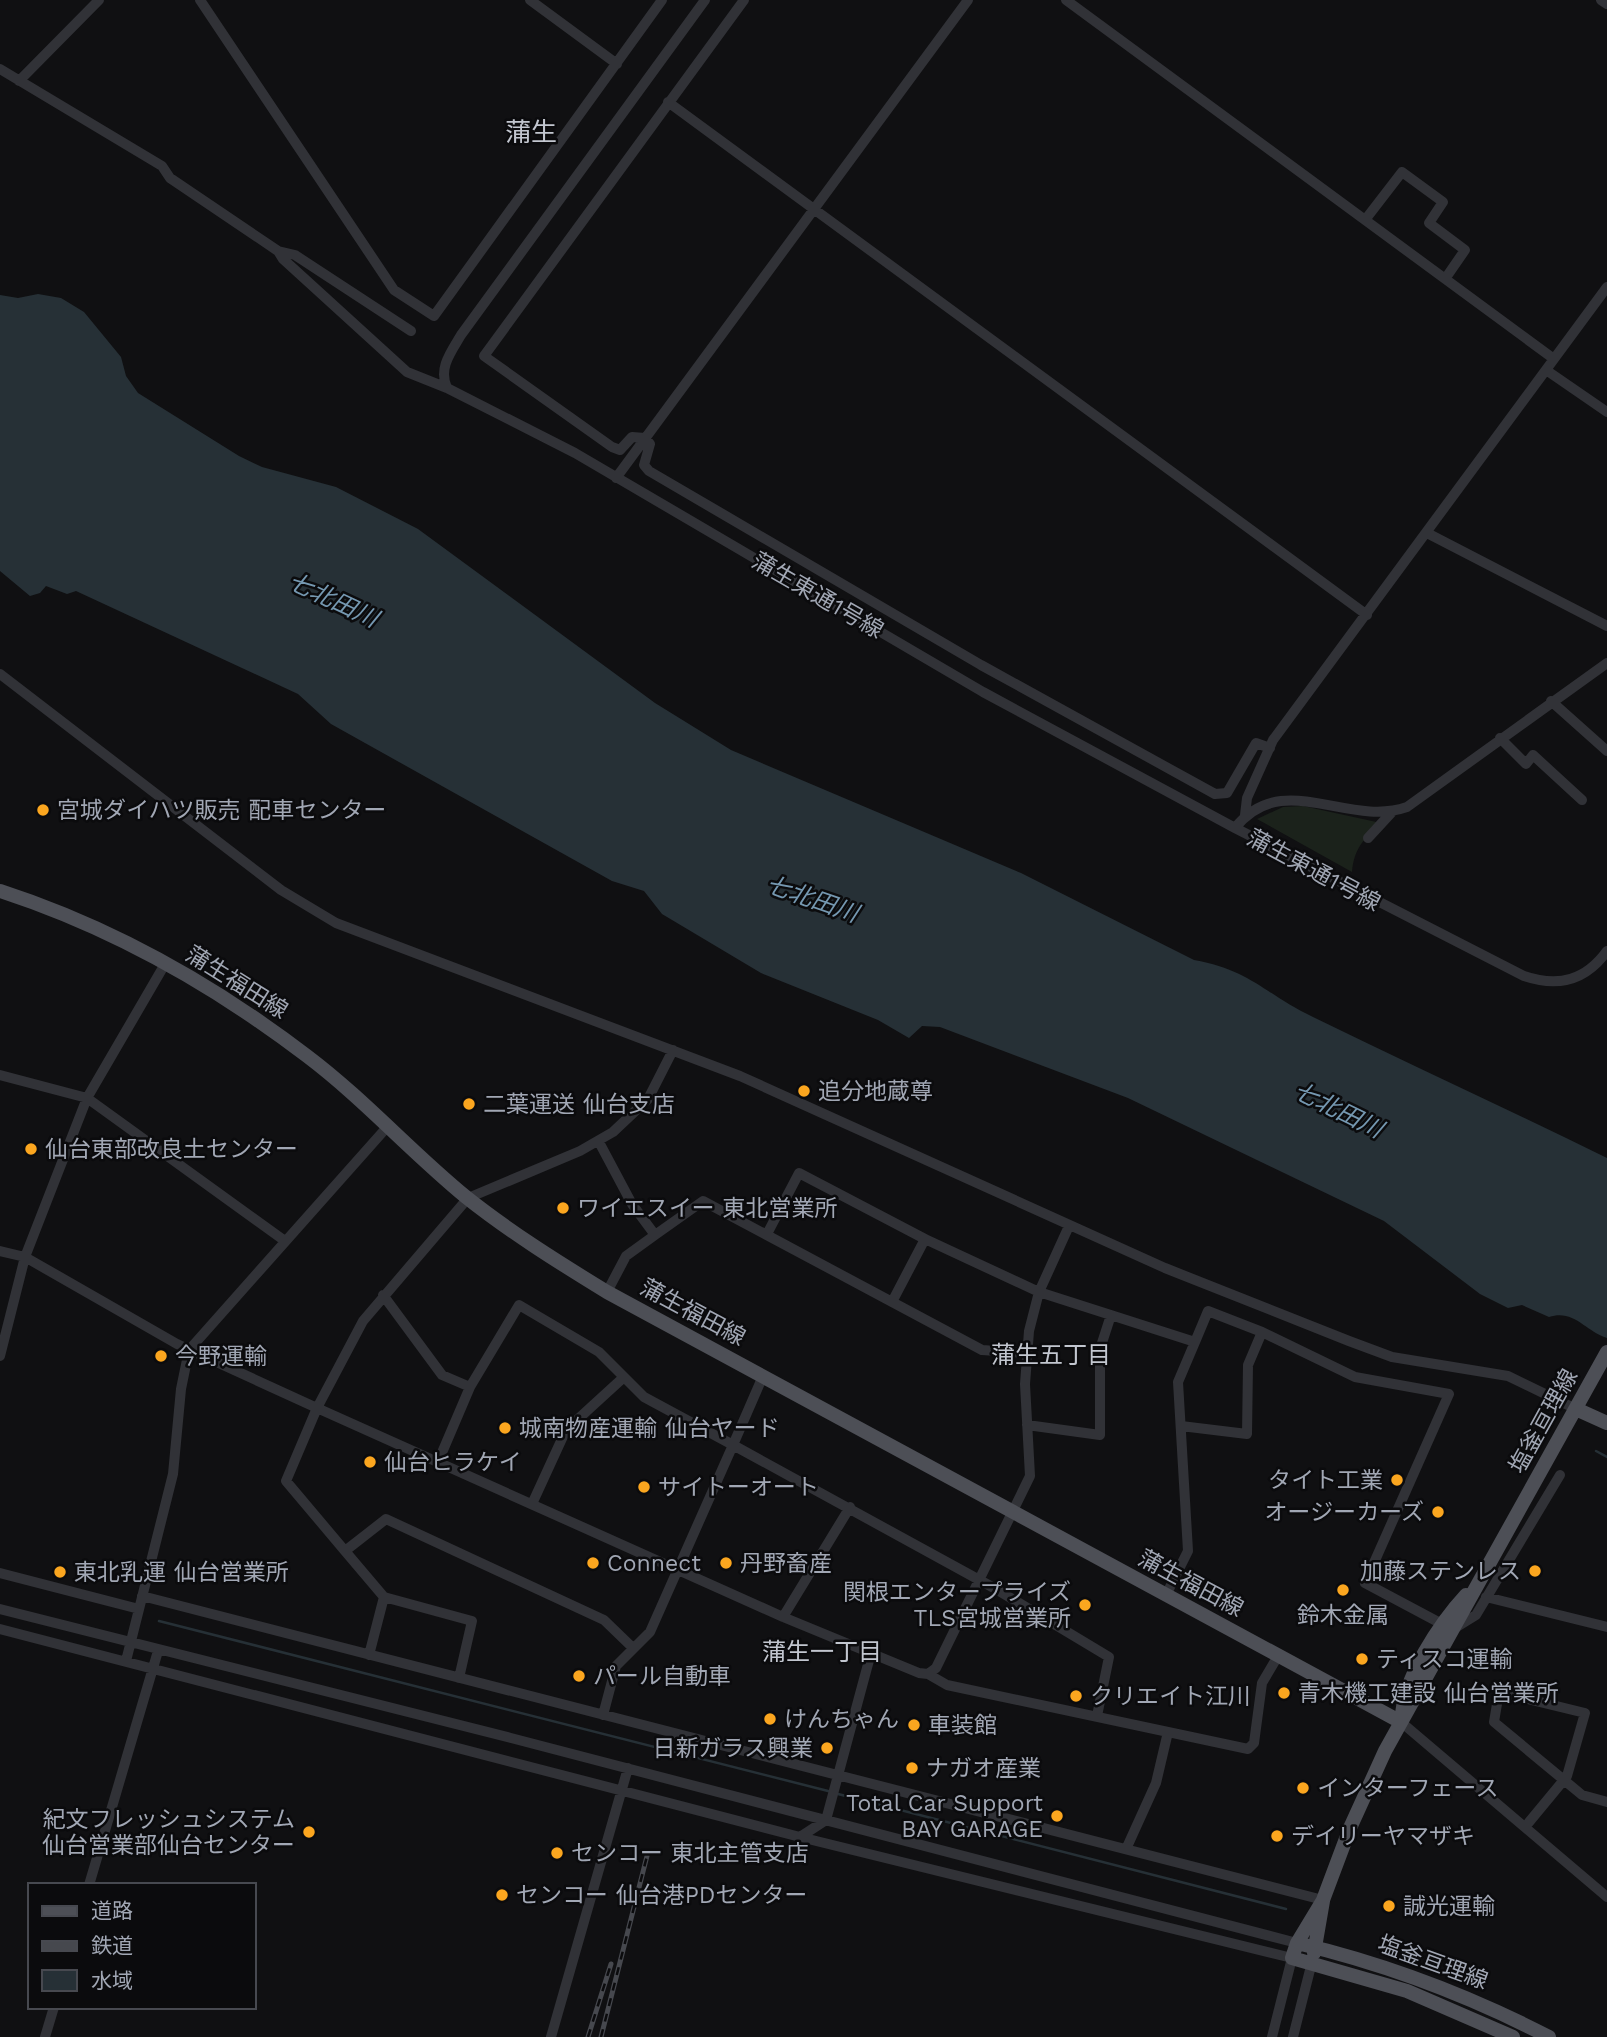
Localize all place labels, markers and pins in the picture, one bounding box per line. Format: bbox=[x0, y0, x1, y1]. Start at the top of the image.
place label: 宮城ダイハツ販売 配車センター bbox=[57, 797, 386, 824]
marker: 宮城ダイハツ販売 配車センター bbox=[35, 802, 51, 818]
place label: 追分地蔵尊 bbox=[818, 1078, 933, 1105]
marker: 追分地蔵尊 bbox=[796, 1083, 812, 1099]
place label: 二葉運送 仙台支店 bbox=[483, 1091, 675, 1118]
marker: 二葉運送 仙台支店 bbox=[461, 1096, 477, 1112]
place label: 仙台東部改良土センター bbox=[45, 1136, 298, 1163]
marker: 仙台東部改良土センター bbox=[23, 1141, 39, 1157]
place label: ワイエスイー 東北営業所 bbox=[577, 1195, 838, 1222]
marker: ワイエスイー 東北営業所 bbox=[555, 1200, 571, 1216]
place label: 今野運輸 bbox=[175, 1343, 267, 1370]
marker: 今野運輸 bbox=[153, 1348, 169, 1364]
place label: 城南物産運輸 仙台ヤード bbox=[519, 1415, 780, 1442]
marker: 城南物産運輸 仙台ヤード bbox=[497, 1420, 513, 1436]
place label: 仙台ヒラケイ bbox=[384, 1449, 522, 1476]
marker: 仙台ヒラケイ bbox=[362, 1454, 378, 1470]
place label: タイト工業 bbox=[1268, 1467, 1383, 1494]
marker: タイト工業 bbox=[1389, 1472, 1405, 1488]
place label: サイトーオート bbox=[658, 1474, 819, 1501]
marker: サイトーオート bbox=[636, 1479, 652, 1495]
place label: オージーカーズ bbox=[1265, 1499, 1424, 1526]
marker: オージーカーズ bbox=[1430, 1504, 1446, 1520]
place label: Connect bbox=[607, 1550, 701, 1577]
place label: 丹野畜産 bbox=[740, 1550, 832, 1577]
marker: Connect bbox=[585, 1555, 601, 1571]
marker: 丹野畜産 bbox=[718, 1555, 734, 1571]
place label: 加藤ステンレス bbox=[1360, 1558, 1521, 1585]
place label: 東北乳運 仙台営業所 bbox=[74, 1559, 289, 1586]
marker: 加藤ステンレス bbox=[1527, 1563, 1543, 1579]
marker: 東北乳運 仙台営業所 bbox=[52, 1564, 68, 1580]
place label: 関根エンタープライズ TLS宮城営業所 bbox=[843, 1579, 1071, 1632]
marker: 鈴木金属 bbox=[1335, 1582, 1351, 1598]
marker: 関根エンタープライズ TLS宮城営業所 bbox=[1077, 1597, 1093, 1613]
place label: 鈴木金属 bbox=[1297, 1602, 1389, 1629]
place label: ティスコ運輸 bbox=[1376, 1646, 1513, 1673]
marker: ティスコ運輸 bbox=[1354, 1651, 1370, 1667]
place label: パール自動車 bbox=[593, 1663, 731, 1690]
marker: パール自動車 bbox=[571, 1668, 587, 1684]
place label: 青木機工建設 仙台営業所 bbox=[1298, 1680, 1559, 1707]
place label: クリエイト江川 bbox=[1090, 1683, 1251, 1710]
marker: 青木機工建設 仙台営業所 bbox=[1276, 1685, 1292, 1701]
marker: クリエイト江川 bbox=[1068, 1688, 1084, 1704]
place label: けんちゃん bbox=[784, 1706, 899, 1733]
marker: けんちゃん bbox=[762, 1711, 778, 1727]
place label: 車装館 bbox=[928, 1712, 997, 1739]
marker: 車装館 bbox=[906, 1717, 922, 1733]
place label: 日新ガラス興業 bbox=[652, 1735, 813, 1762]
marker: 日新ガラス興業 bbox=[819, 1740, 835, 1756]
place label: ナガオ産業 bbox=[926, 1755, 1041, 1782]
marker: ナガオ産業 bbox=[904, 1760, 920, 1776]
place label: インターフェース bbox=[1317, 1775, 1498, 1802]
marker: インターフェース bbox=[1295, 1780, 1311, 1796]
place label: Total Car Support BAY GARAGE bbox=[846, 1790, 1043, 1843]
place label: 紀文フレッシュシステム 仙台営業部仙台センター bbox=[42, 1806, 295, 1859]
marker: Total Car Support BAY GARAGE bbox=[1049, 1808, 1065, 1824]
place label: デイリーヤマザキ bbox=[1291, 1823, 1475, 1850]
marker: 紀文フレッシュシステム 仙台営業部仙台センター bbox=[301, 1824, 317, 1840]
marker: デイリーヤマザキ bbox=[1269, 1828, 1285, 1844]
place label: センコー 東北主管支店 bbox=[571, 1840, 809, 1867]
marker: センコー 東北主管支店 bbox=[549, 1845, 565, 1861]
place label: センコー 仙台港PDセンター bbox=[516, 1882, 807, 1909]
marker: センコー 仙台港PDセンター bbox=[494, 1887, 510, 1903]
place label: 誠光運輸 bbox=[1403, 1893, 1495, 1920]
marker: 誠光運輸 bbox=[1381, 1898, 1397, 1914]

